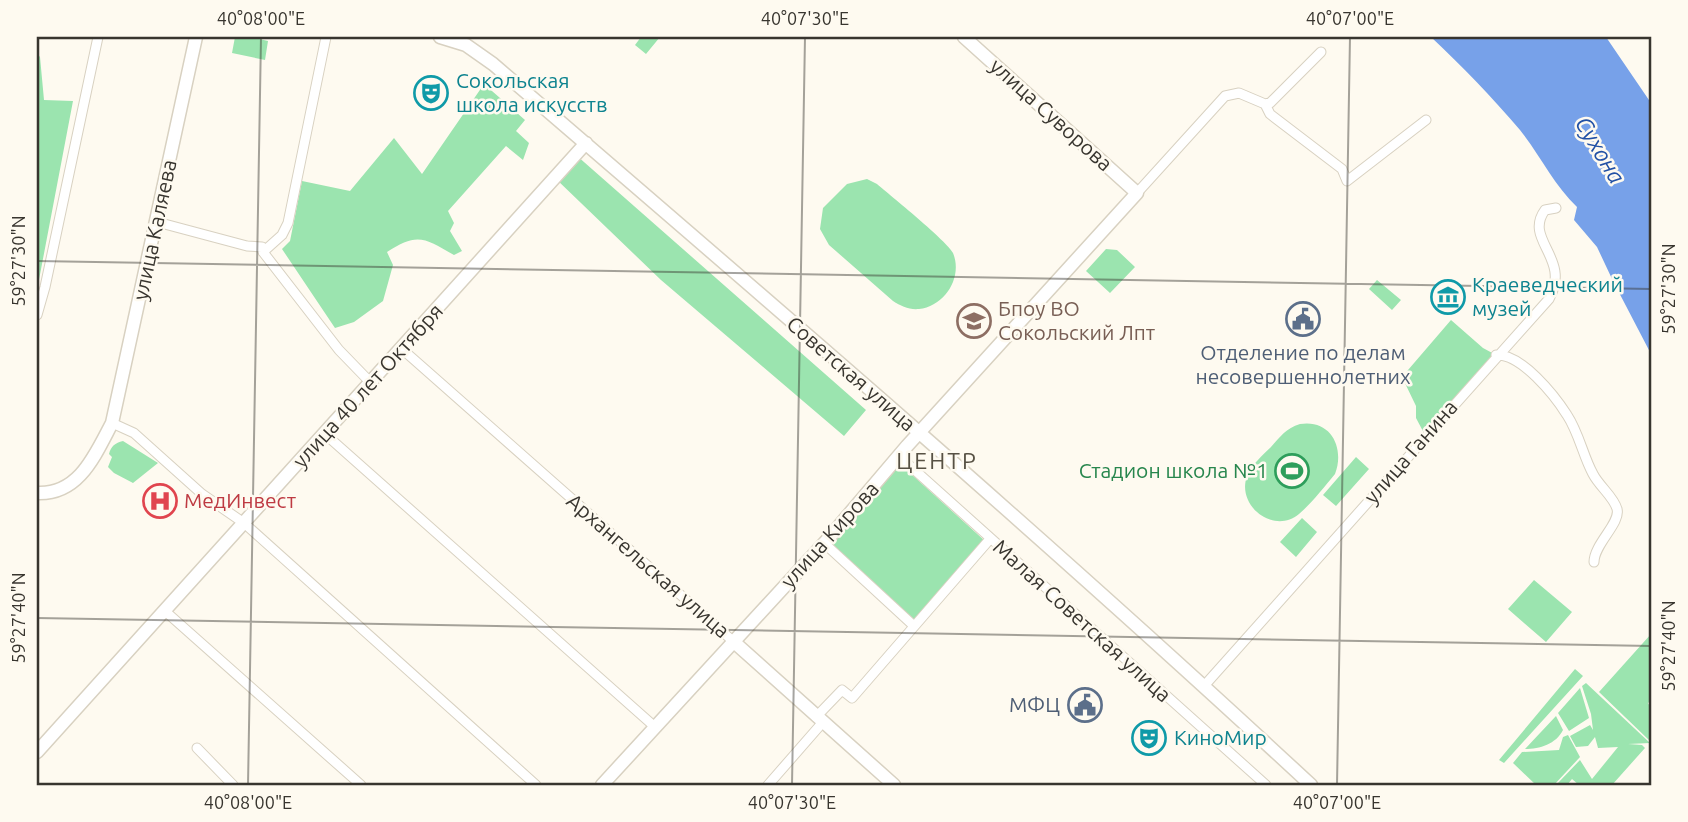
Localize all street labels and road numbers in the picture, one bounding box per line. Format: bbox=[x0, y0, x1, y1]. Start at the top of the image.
street label: улица Суворова bbox=[986, 53, 1118, 175]
street label: улица Каляева bbox=[127, 157, 181, 302]
street label: улица 40 лет Октября bbox=[287, 298, 447, 472]
street label: Советская улица bbox=[782, 311, 921, 436]
street label: улица Ганина bbox=[1359, 395, 1462, 508]
street label: улица Кирова bbox=[775, 476, 883, 592]
street label: Архангельская улица bbox=[562, 488, 735, 642]
street label: Малая Советская улица bbox=[989, 534, 1176, 706]

